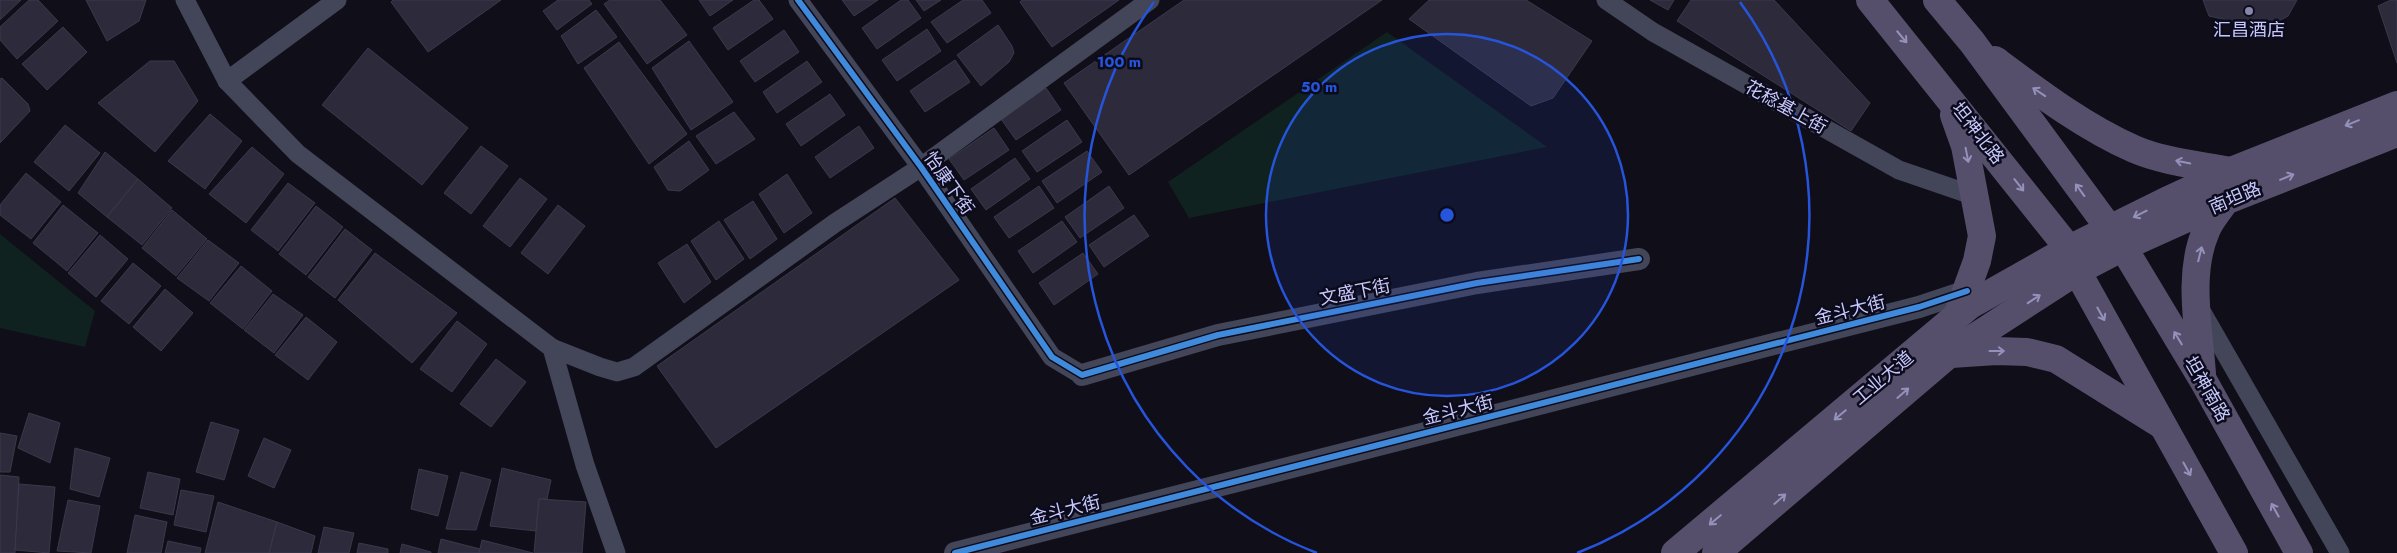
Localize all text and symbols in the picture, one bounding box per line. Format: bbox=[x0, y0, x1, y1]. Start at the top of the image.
marker: 汇昌酒店 bbox=[2243, 5, 2255, 17]
place label: 汇昌酒店 bbox=[2213, 17, 2285, 43]
one-way arrow bbox=[1896, 30, 1907, 43]
text: 100 m bbox=[1097, 51, 1141, 73]
street label: 花稔基上街 bbox=[1740, 74, 1832, 140]
text: 50 m bbox=[1301, 76, 1337, 98]
one-way arrow bbox=[2032, 86, 2046, 97]
street label: 坦神北路 bbox=[1946, 97, 2010, 169]
one-way arrow bbox=[2345, 119, 2360, 128]
street label: 怡康下街 bbox=[918, 146, 980, 220]
one-way arrow bbox=[1962, 146, 1972, 162]
one-way arrow bbox=[2176, 157, 2192, 167]
one-way arrow bbox=[2279, 171, 2294, 181]
street label: 南坦路 bbox=[2205, 175, 2265, 221]
one-way arrow bbox=[2014, 178, 2025, 191]
one-way arrow bbox=[2075, 183, 2085, 197]
centre of rings bbox=[1438, 206, 1456, 224]
one-way arrow bbox=[2133, 210, 2148, 219]
one-way arrow bbox=[2195, 247, 2205, 263]
street label: 文盛下街 bbox=[1317, 272, 1393, 312]
street label: 金斗大街 bbox=[1812, 289, 1888, 331]
one-way arrow bbox=[2026, 294, 2040, 304]
one-way arrow bbox=[2096, 306, 2106, 321]
one-way arrow bbox=[2172, 332, 2182, 346]
street label: 工业大道 bbox=[1847, 345, 1919, 411]
one-way arrow bbox=[1988, 346, 2005, 356]
street label: 坦神南路 bbox=[2178, 351, 2236, 427]
one-way arrow bbox=[1897, 387, 1910, 399]
street label: 金斗大街 bbox=[1420, 389, 1496, 431]
one-way arrow bbox=[1833, 409, 1846, 421]
one-way arrow bbox=[2183, 461, 2193, 476]
street label: 金斗大街 bbox=[1027, 489, 1103, 531]
one-way arrow bbox=[1773, 494, 1786, 505]
one-way arrow bbox=[2270, 503, 2280, 518]
one-way arrow bbox=[1709, 514, 1722, 525]

